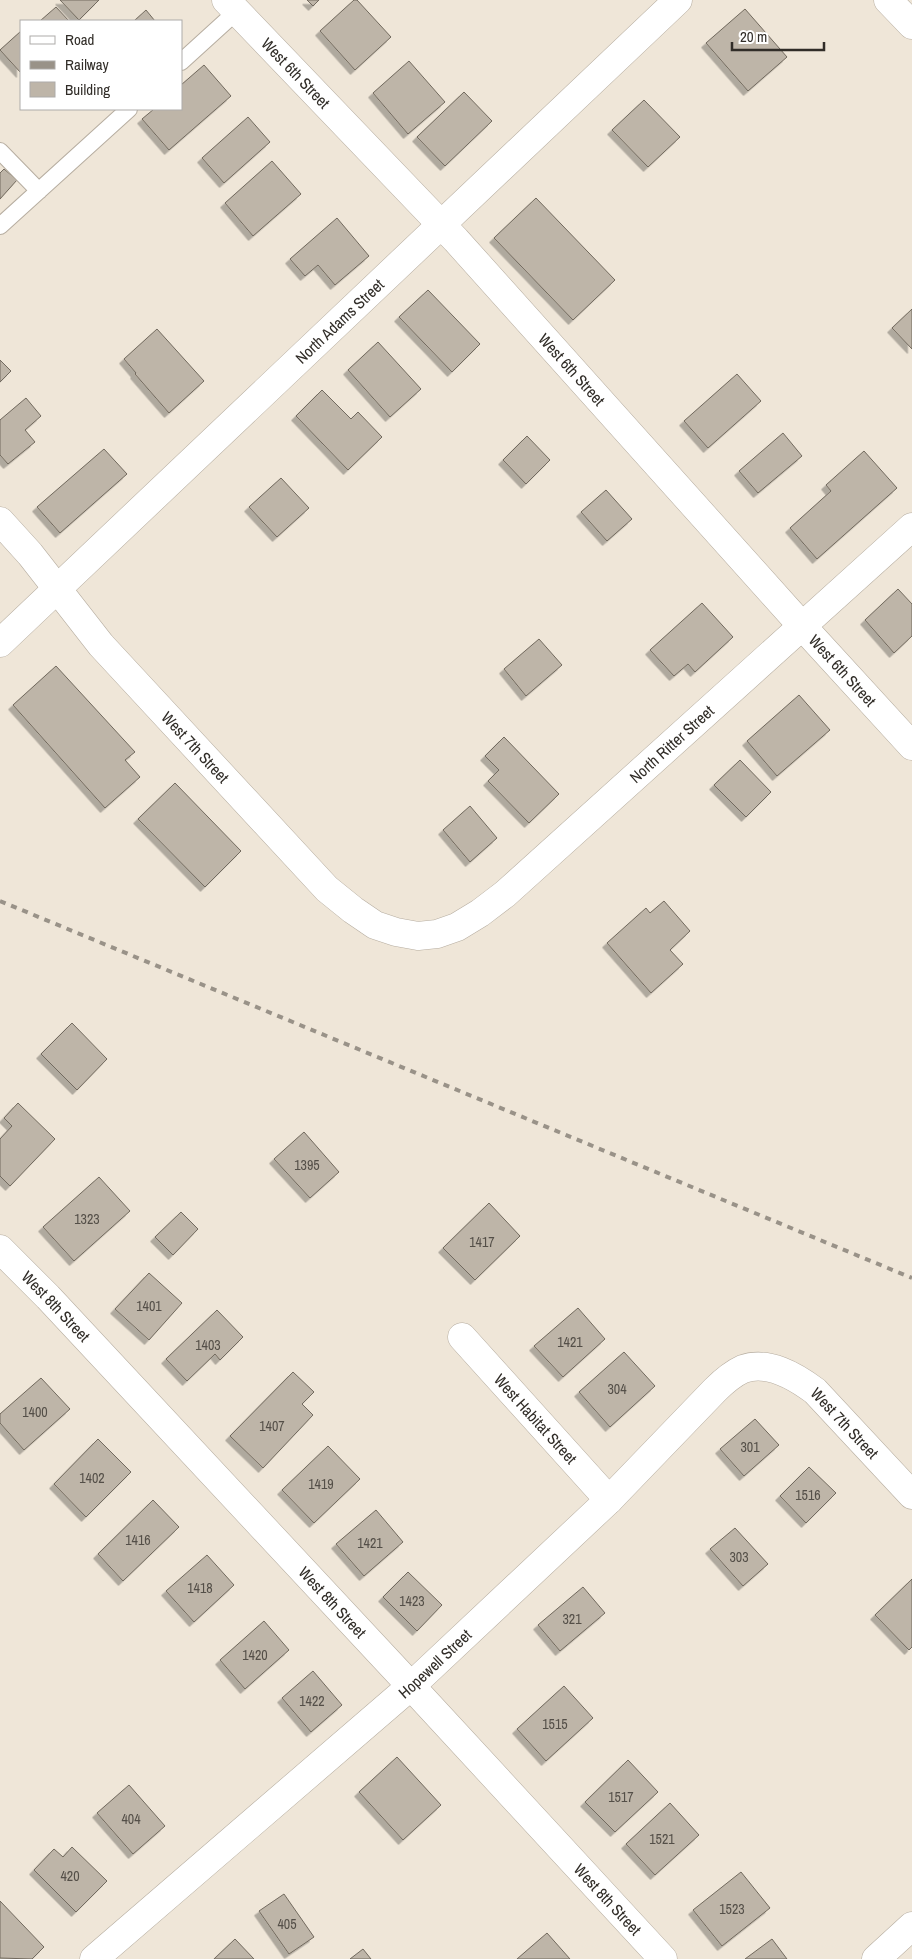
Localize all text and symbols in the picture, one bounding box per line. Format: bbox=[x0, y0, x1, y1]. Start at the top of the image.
legend bbox=[20, 20, 182, 110]
scale bar bbox=[732, 20, 824, 52]
text: 20 m bbox=[740, 26, 767, 47]
text: Road bbox=[65, 29, 94, 50]
street label: West 6th Street bbox=[257, 33, 335, 113]
text: Railway bbox=[65, 54, 110, 75]
text: Building bbox=[65, 79, 110, 100]
street label: North Adams Street bbox=[290, 273, 389, 368]
street label: West 6th Street bbox=[534, 328, 610, 410]
street label: West 6th Street bbox=[804, 630, 882, 711]
street label: North Ritter Street bbox=[625, 700, 719, 788]
street label: West 7th Street bbox=[157, 706, 234, 788]
house number: 1395 bbox=[294, 1156, 320, 1174]
house number: 1323 bbox=[74, 1210, 100, 1228]
house number: 1417 bbox=[469, 1233, 495, 1251]
street label: West 8th Street bbox=[17, 1266, 95, 1347]
house number: 1401 bbox=[136, 1297, 162, 1315]
house number: 1421 bbox=[557, 1333, 583, 1351]
house number: 1403 bbox=[195, 1336, 221, 1354]
street label: West Habitat Street bbox=[489, 1369, 582, 1469]
house number: 304 bbox=[607, 1380, 627, 1398]
street label: West 7th Street bbox=[806, 1382, 884, 1464]
house number: 1400 bbox=[22, 1403, 48, 1421]
house number: 1407 bbox=[259, 1417, 285, 1435]
house number: 301 bbox=[740, 1438, 760, 1456]
house number: 1402 bbox=[79, 1469, 105, 1487]
house number: 1419 bbox=[308, 1475, 334, 1493]
house number: 1516 bbox=[795, 1486, 821, 1504]
house number: 1416 bbox=[125, 1531, 151, 1549]
house number: 1421 bbox=[357, 1534, 383, 1552]
house number: 303 bbox=[729, 1548, 749, 1566]
street label: West 8th Street bbox=[294, 1561, 372, 1643]
house number: 1418 bbox=[187, 1579, 213, 1597]
house number: 1423 bbox=[399, 1592, 425, 1610]
house number: 321 bbox=[562, 1610, 582, 1628]
street label: Hopewell Street bbox=[393, 1624, 476, 1703]
house number: 1420 bbox=[242, 1646, 268, 1664]
house number: 1422 bbox=[299, 1692, 325, 1710]
house number: 1515 bbox=[542, 1715, 568, 1733]
house number: 1517 bbox=[608, 1788, 634, 1806]
house number: 404 bbox=[121, 1810, 141, 1828]
house number: 1521 bbox=[649, 1830, 675, 1848]
street label: West 8th Street bbox=[569, 1858, 647, 1940]
house number: 420 bbox=[60, 1867, 80, 1885]
house number: 1523 bbox=[719, 1900, 745, 1918]
house number: 405 bbox=[277, 1915, 297, 1933]

